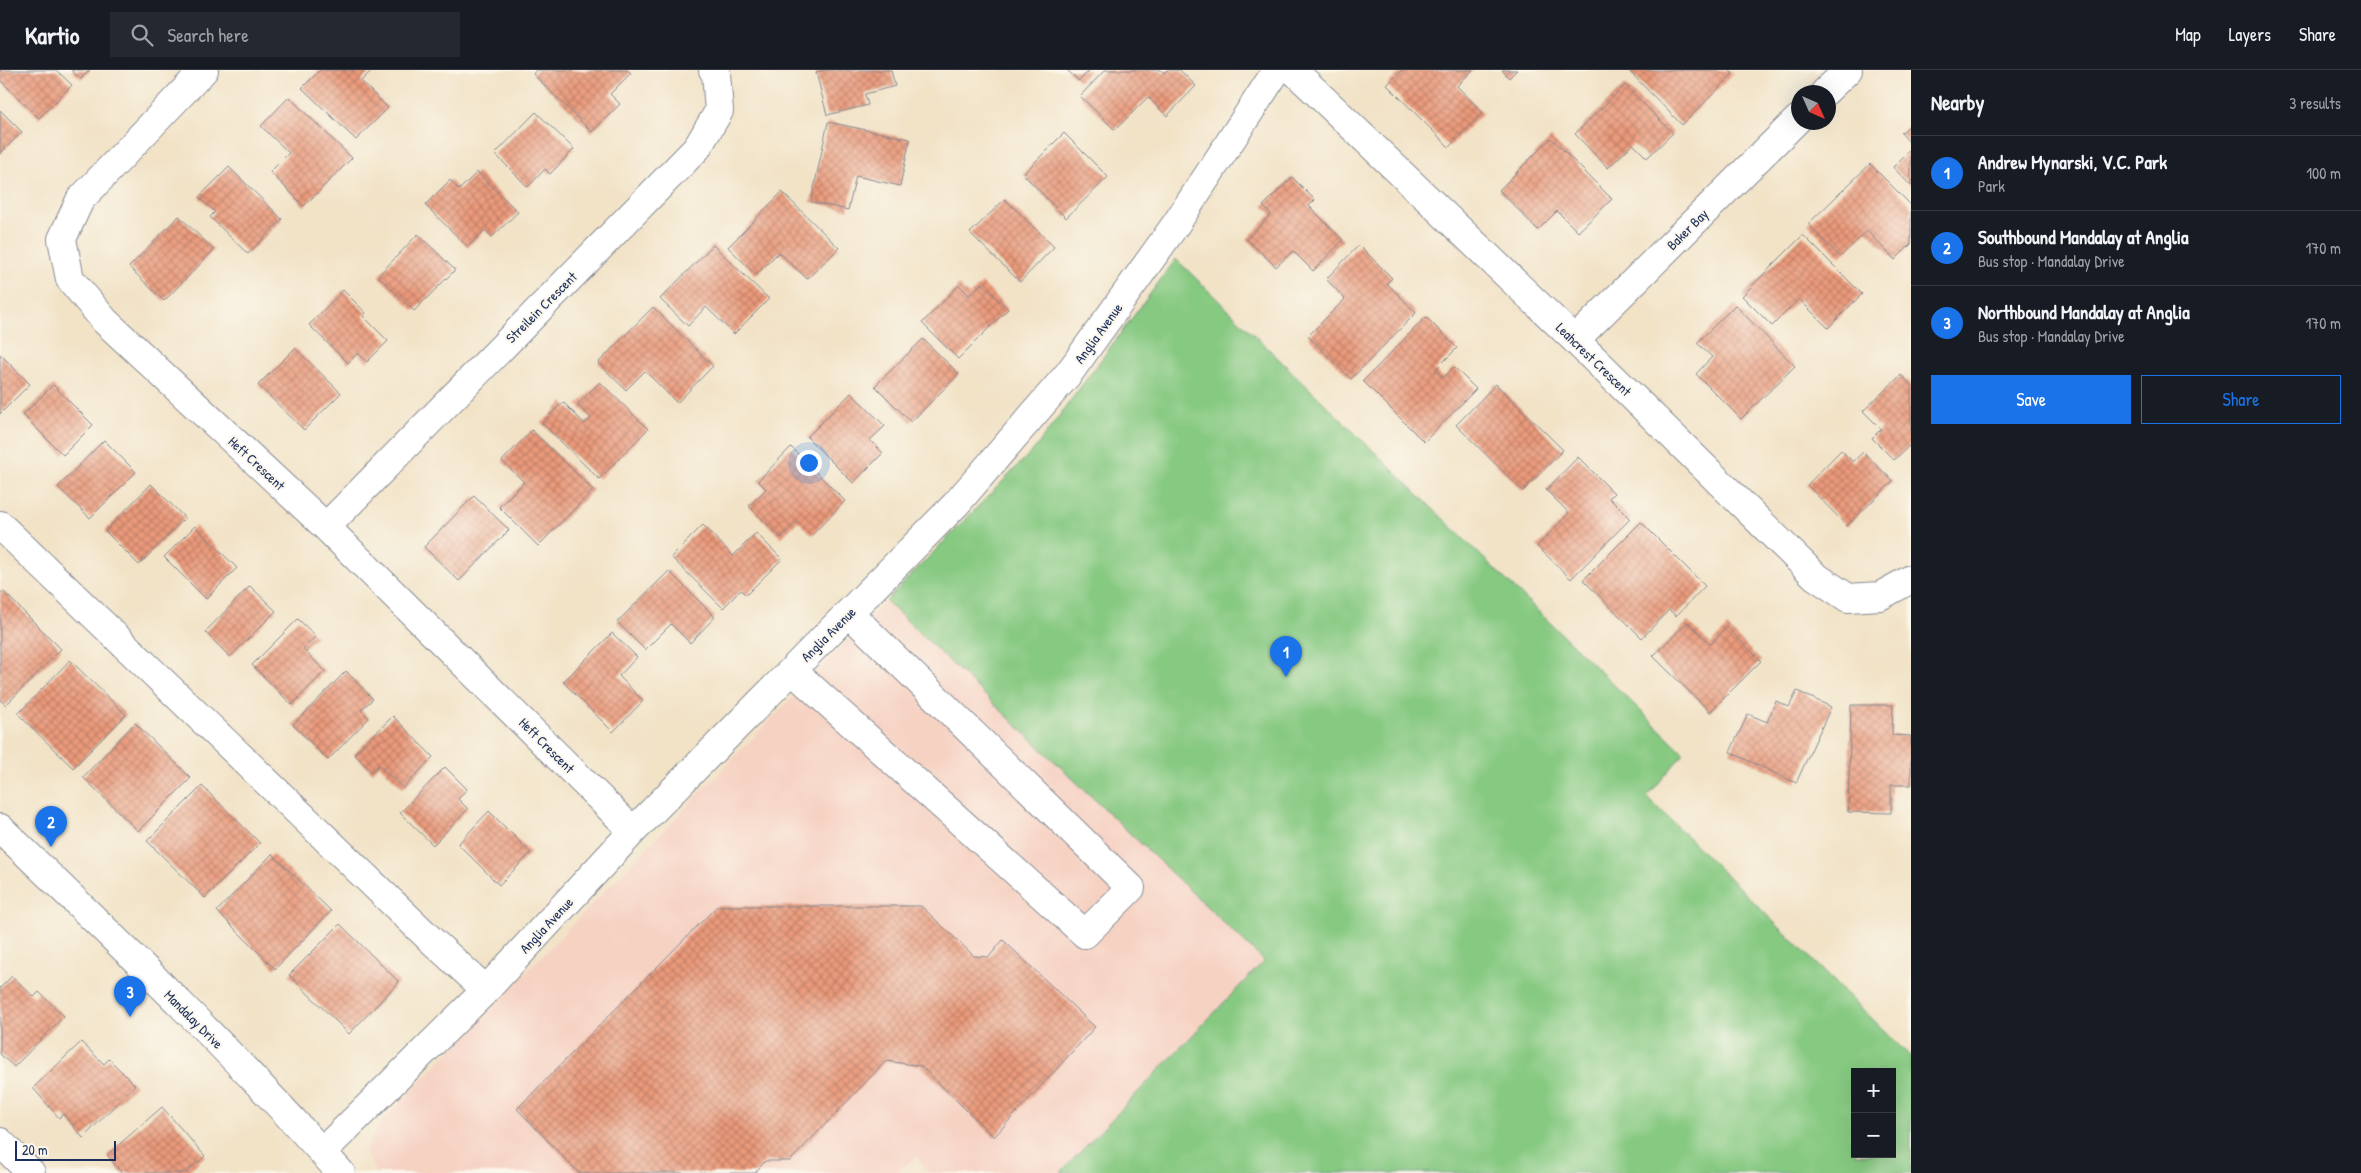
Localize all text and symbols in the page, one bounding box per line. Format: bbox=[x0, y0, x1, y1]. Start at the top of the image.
search box bbox=[110, 12, 460, 57]
text: Kartio bbox=[25, 19, 80, 51]
icon: search bbox=[128, 21, 156, 49]
text: Search here bbox=[168, 22, 249, 48]
text: Map bbox=[2175, 22, 2201, 47]
text: Layers bbox=[2229, 22, 2271, 47]
text: Share bbox=[2299, 22, 2336, 47]
north arrow bbox=[1791, 85, 1836, 130]
text: Nearby bbox=[1931, 88, 1984, 117]
text: 3 results bbox=[2289, 92, 2341, 114]
text: Andrew Mynarski, V.C. Park bbox=[1978, 149, 2167, 175]
text: 1 bbox=[1944, 162, 1950, 184]
text: 100 m bbox=[2306, 162, 2341, 184]
text: Park bbox=[1978, 175, 2005, 197]
street label: Baker Bay bbox=[1662, 204, 1713, 254]
text: Southbound Mandalay at Anglia bbox=[1978, 224, 2188, 250]
text: 2 bbox=[1943, 237, 1951, 259]
text: 170 m bbox=[2306, 237, 2341, 259]
text: Bus stop · Mandalay Drive bbox=[1978, 250, 2125, 272]
street label: Streilein Crescent bbox=[501, 267, 581, 347]
street label: Anglia Avenue bbox=[1070, 299, 1127, 368]
text: Northbound Mandalay at Anglia bbox=[1978, 299, 2190, 325]
text: 3 bbox=[1943, 312, 1951, 334]
text: 170 m bbox=[2306, 312, 2341, 334]
street label: Leahcrest Crescent bbox=[1552, 318, 1636, 400]
text: Bus stop · Mandalay Drive bbox=[1978, 325, 2125, 347]
button: Save bbox=[1931, 375, 2131, 424]
button: Share bbox=[2141, 375, 2341, 424]
street label: Heft Crescent bbox=[224, 432, 290, 494]
your location bbox=[796, 450, 822, 476]
street label: Anglia Avenue bbox=[796, 602, 861, 666]
pin: 1 bbox=[1270, 636, 1302, 677]
street label: Heft Crescent bbox=[515, 713, 579, 777]
pin: 2 bbox=[35, 806, 67, 847]
street label: Anglia Avenue bbox=[515, 892, 578, 958]
pin: 3 bbox=[114, 976, 146, 1017]
street label: Mandalay Drive bbox=[160, 985, 228, 1054]
map controls bbox=[1851, 1068, 1896, 1158]
button: + bbox=[1851, 1068, 1896, 1113]
button: − bbox=[1851, 1113, 1896, 1158]
scale bar bbox=[15, 1138, 116, 1161]
text: 20 m bbox=[22, 1140, 48, 1159]

